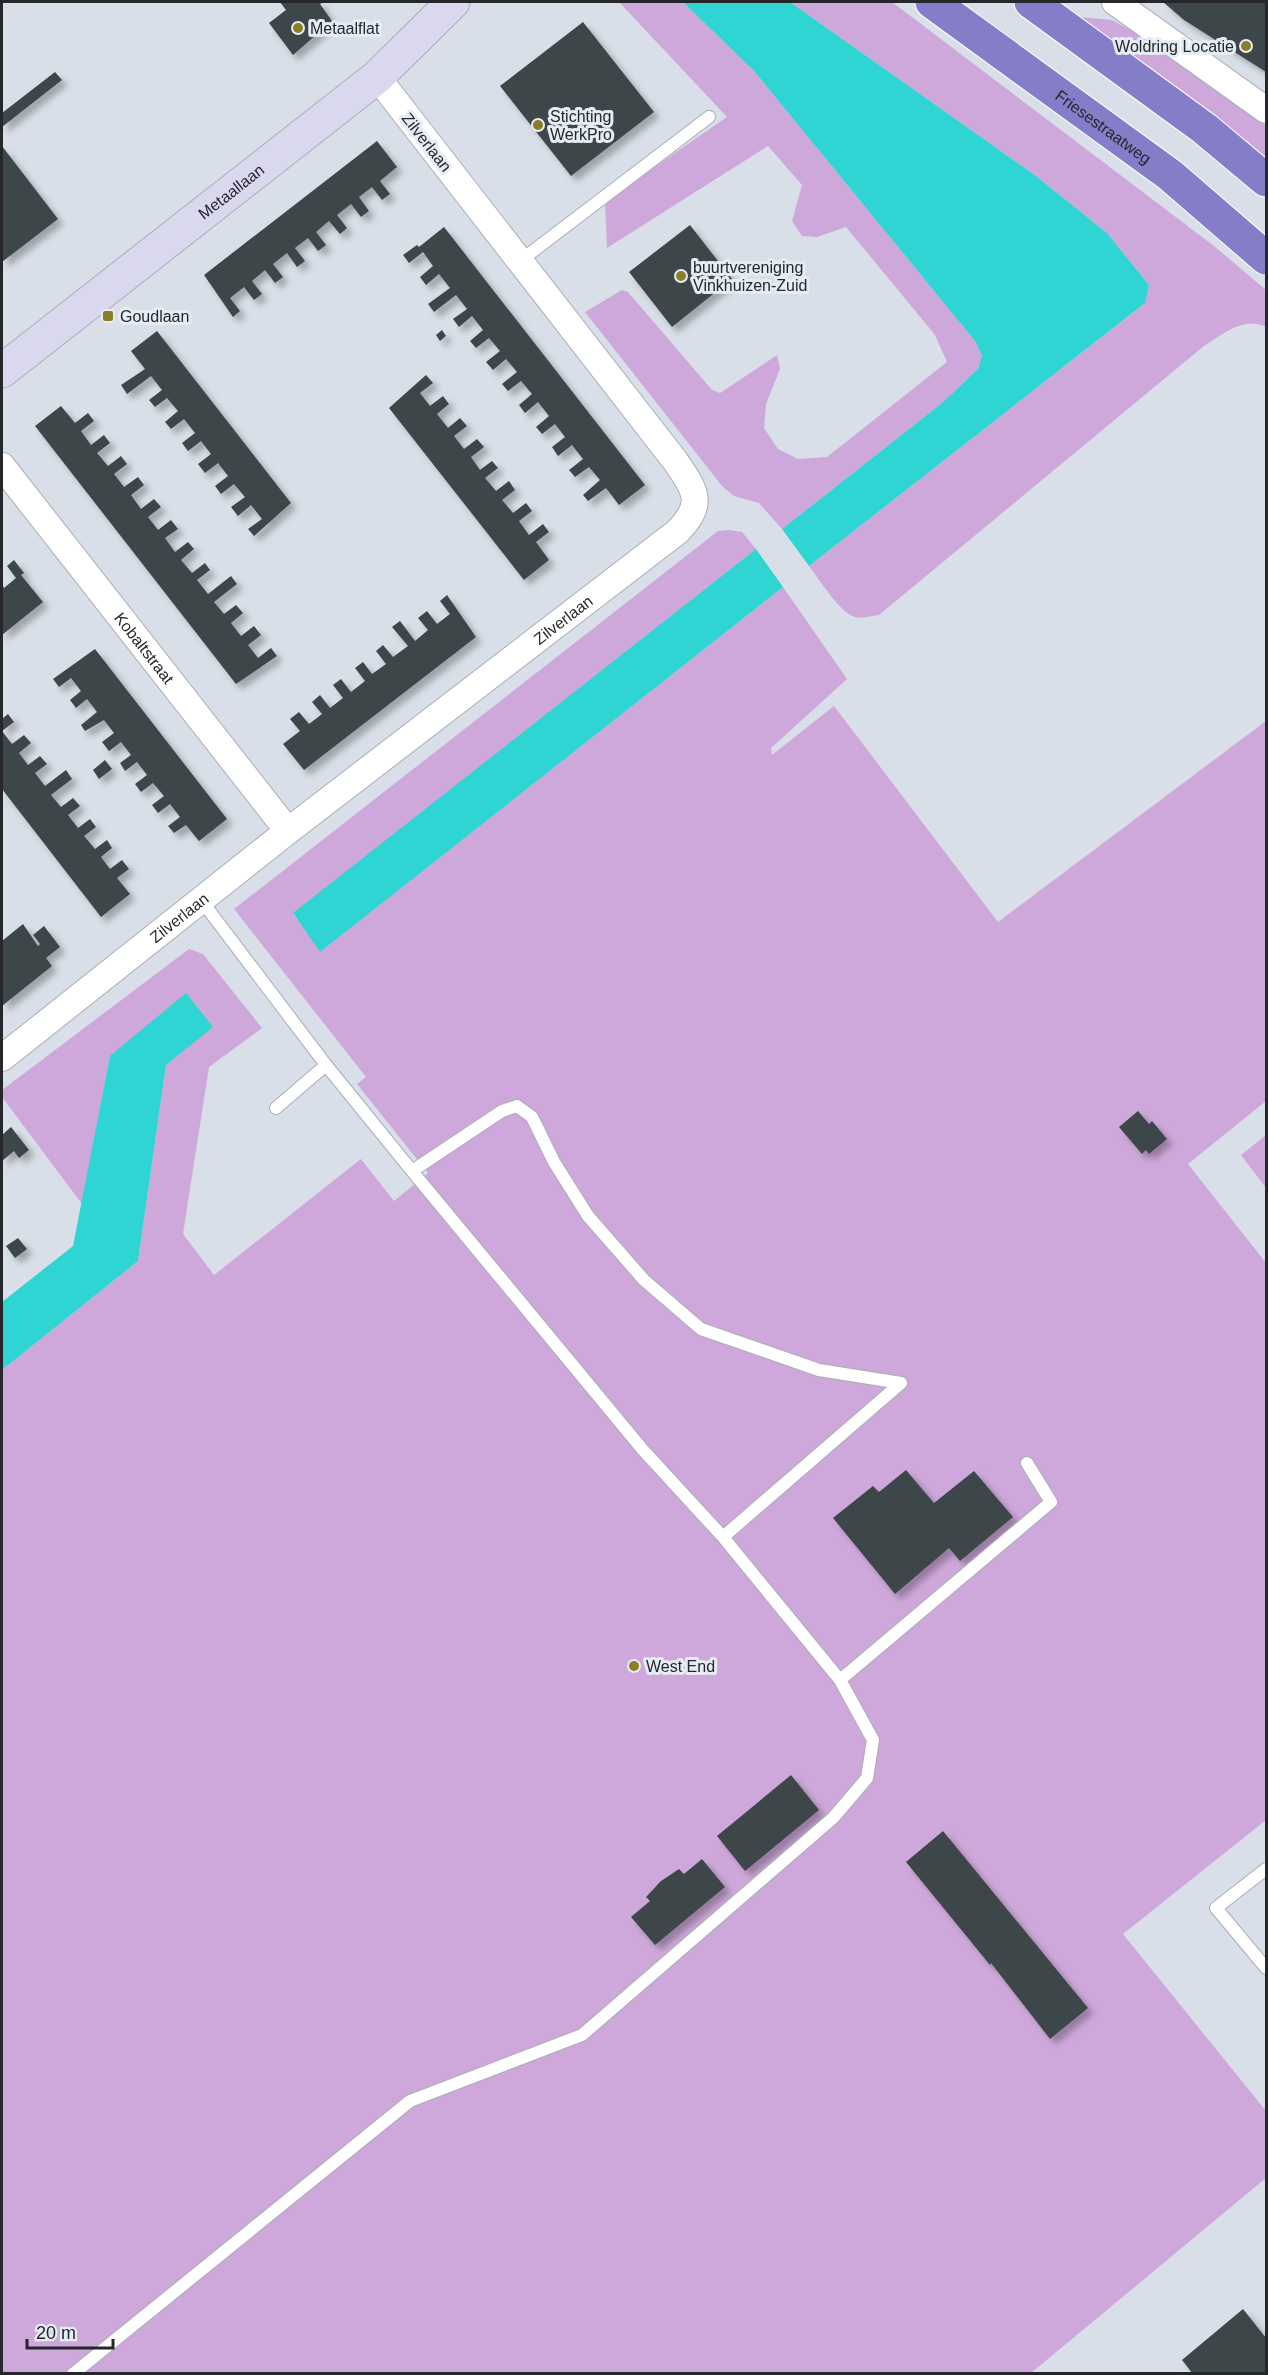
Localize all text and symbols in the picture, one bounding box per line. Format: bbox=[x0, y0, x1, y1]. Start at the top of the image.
place label: Metaalflat bbox=[310, 20, 380, 37]
marker: Metaalflat bbox=[291, 21, 305, 35]
place label: Woldring Locatie bbox=[1115, 38, 1234, 55]
marker: Woldring Locatie bbox=[1239, 39, 1253, 53]
street label: Friesestraatweg bbox=[1052, 87, 1154, 167]
place label: Stichting WerkPro bbox=[550, 108, 612, 143]
street label: Zilverlaan bbox=[399, 110, 455, 175]
marker: Stichting WerkPro bbox=[531, 118, 545, 132]
street label: Metaallaan bbox=[195, 161, 267, 223]
place label: buurtvereniging Vinkhuizen-Zuid bbox=[693, 259, 807, 294]
marker: buurtvereniging Vinkhuizen-Zuid bbox=[674, 269, 688, 283]
place label: Goudlaan bbox=[120, 308, 189, 325]
marker: Goudlaan bbox=[101, 309, 115, 323]
street label: Zilverlaan bbox=[531, 592, 596, 648]
street label: Kobaltstraat bbox=[111, 609, 177, 687]
street label: Zilverlaan bbox=[147, 890, 212, 946]
place label: West End bbox=[646, 1658, 715, 1675]
marker: West End bbox=[627, 1659, 641, 1673]
scale bar bbox=[27, 2312, 112, 2350]
text: 20 m bbox=[36, 2323, 76, 2343]

